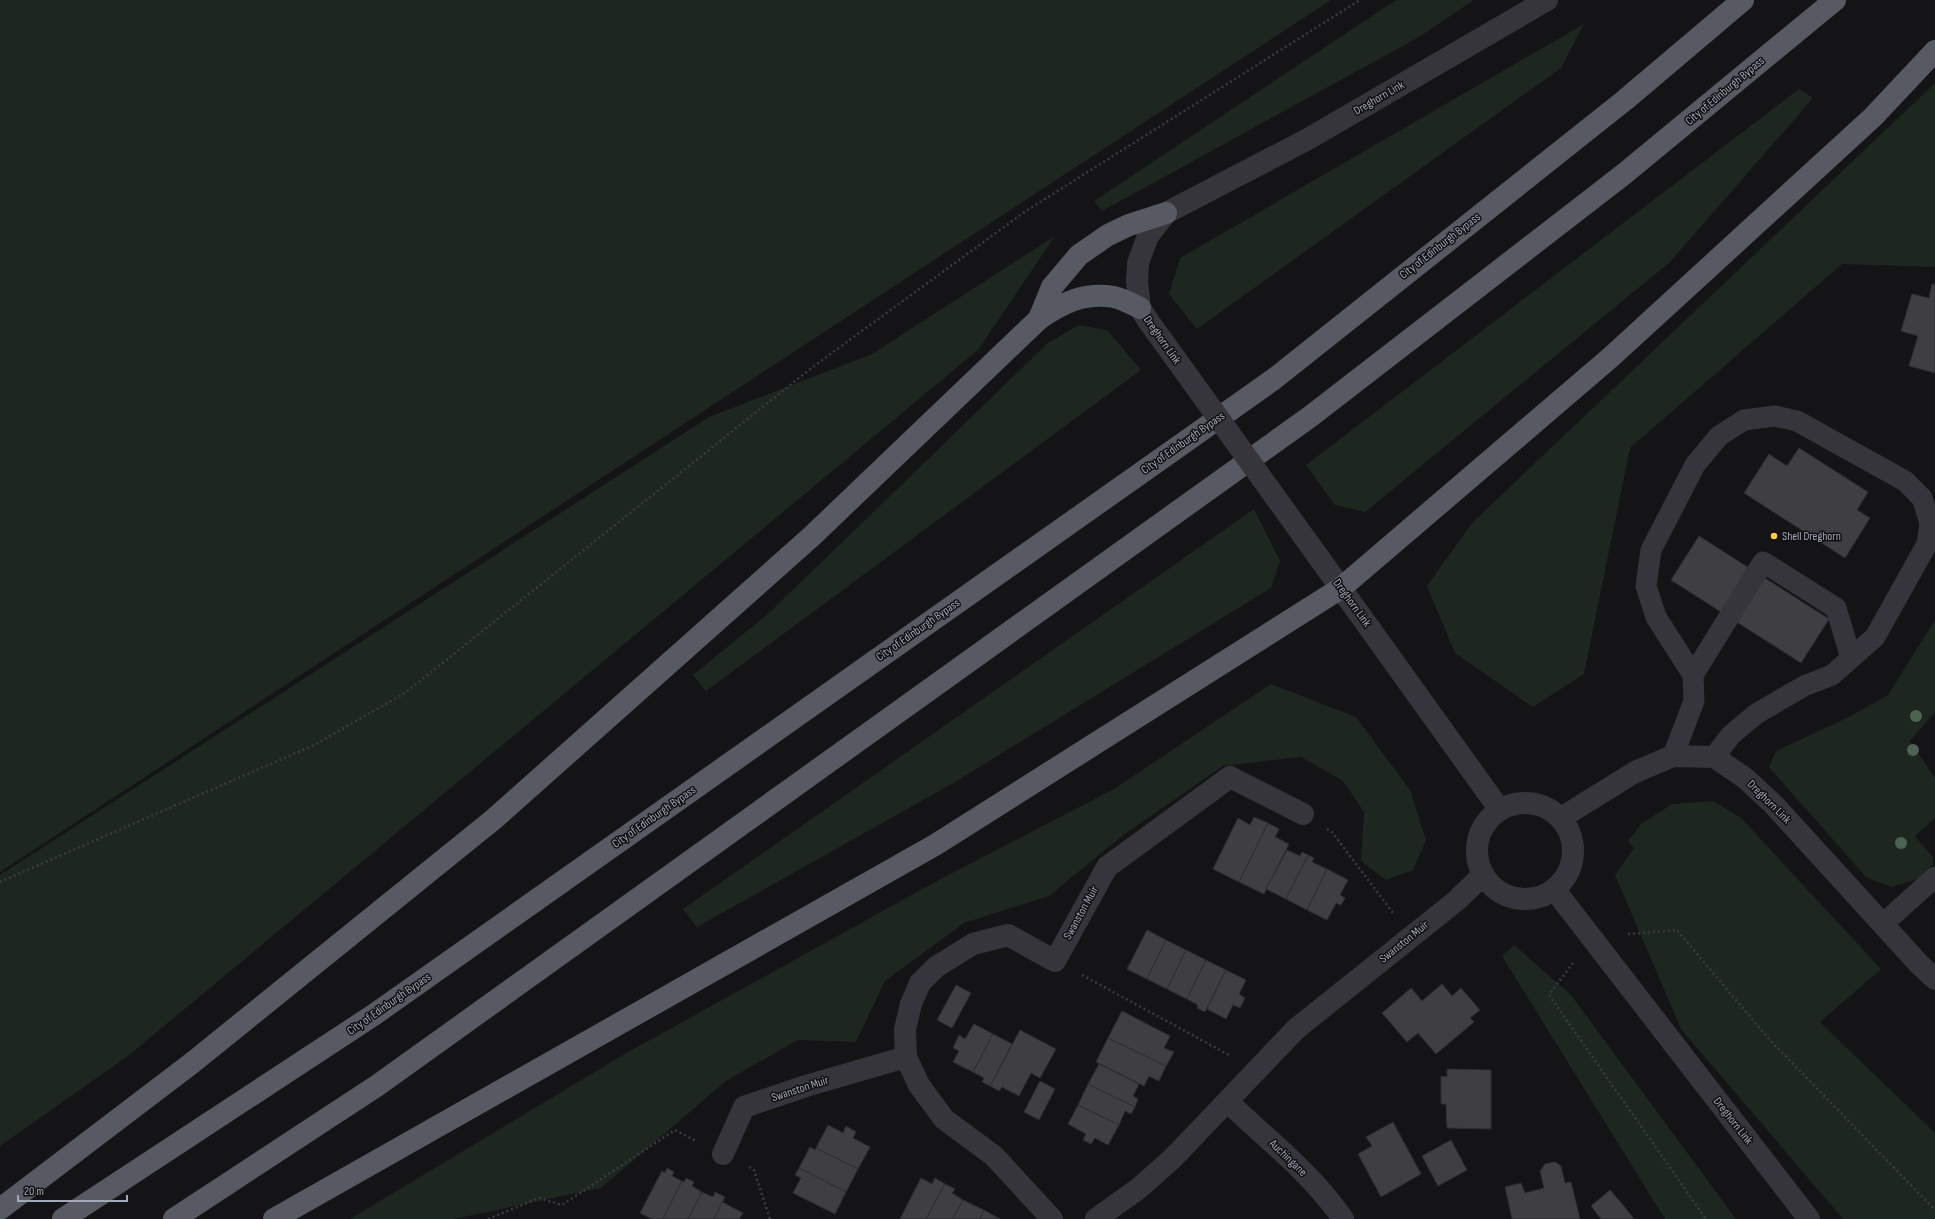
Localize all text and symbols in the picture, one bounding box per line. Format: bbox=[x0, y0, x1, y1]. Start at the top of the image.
street label: City of Edinburgh Bypass bbox=[1682, 54, 1768, 128]
street label: Dreghorn Link bbox=[1351, 77, 1407, 118]
street label: City of Edinburgh Bypass bbox=[1396, 210, 1484, 282]
street label: Dreghorn Link bbox=[1140, 313, 1184, 367]
street label: City of Edinburgh Bypass bbox=[1138, 409, 1228, 477]
place label: Shell Dreghorn bbox=[1782, 529, 1841, 544]
marker: Shell Dreghorn bbox=[1769, 531, 1779, 541]
street label: Dreghorn Link bbox=[1330, 576, 1375, 630]
street label: City of Edinburgh Bypass bbox=[873, 596, 963, 664]
street label: Dreghorn Link bbox=[1744, 777, 1794, 827]
street label: City of Edinburgh Bypass bbox=[609, 783, 699, 851]
street label: Swanston Muir bbox=[1060, 883, 1102, 943]
street label: Swanston Muir bbox=[1376, 917, 1432, 966]
street label: City of Edinburgh Bypass bbox=[344, 970, 434, 1038]
street label: Swanston Muir bbox=[770, 1073, 831, 1105]
street label: Dreghorn Link bbox=[1710, 1094, 1756, 1148]
street label: Auchingane bbox=[1265, 1136, 1310, 1180]
scale bar bbox=[18, 1177, 127, 1203]
text: 20 m bbox=[24, 1184, 44, 1199]

